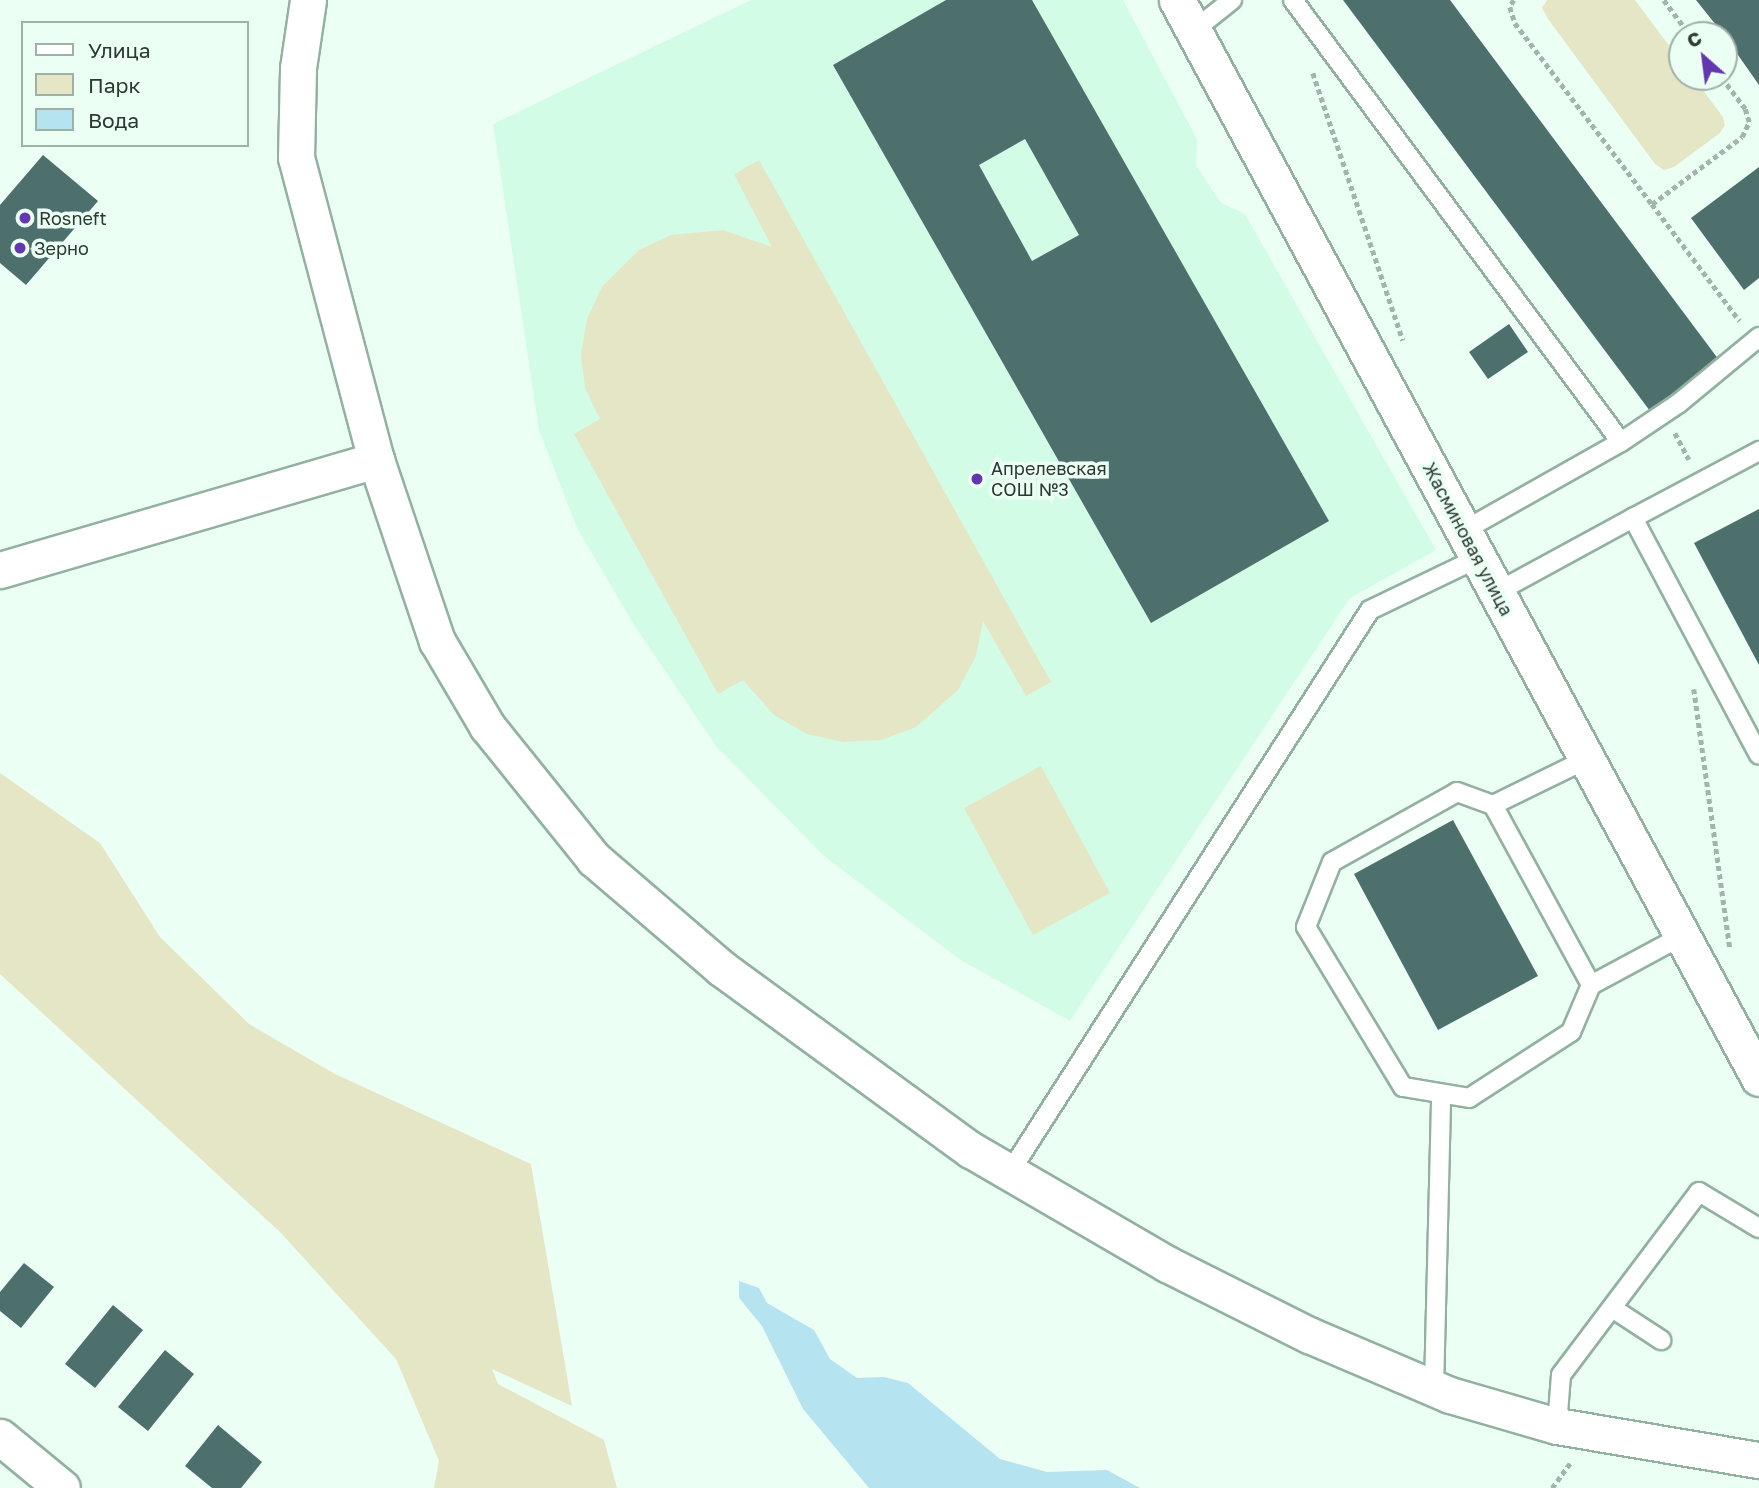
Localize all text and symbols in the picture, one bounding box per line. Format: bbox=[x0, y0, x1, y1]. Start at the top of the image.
legend bbox=[21, 21, 248, 147]
north arrow bbox=[1668, 21, 1738, 91]
text: С bbox=[1682, 25, 1705, 52]
text: Улица bbox=[88, 37, 151, 63]
text: Парк bbox=[88, 72, 141, 98]
text: Вода bbox=[88, 107, 139, 133]
place label: Rosneft bbox=[39, 207, 107, 229]
marker: Rosneft bbox=[17, 210, 33, 226]
place label: Зерно bbox=[34, 237, 89, 259]
marker: Зерно bbox=[12, 240, 28, 256]
place label: Апрелевская СОШ №3 bbox=[991, 458, 1107, 500]
street label: Жасминовая улица bbox=[1418, 459, 1518, 619]
marker: Апрелевская СОШ №3 bbox=[969, 471, 985, 487]

